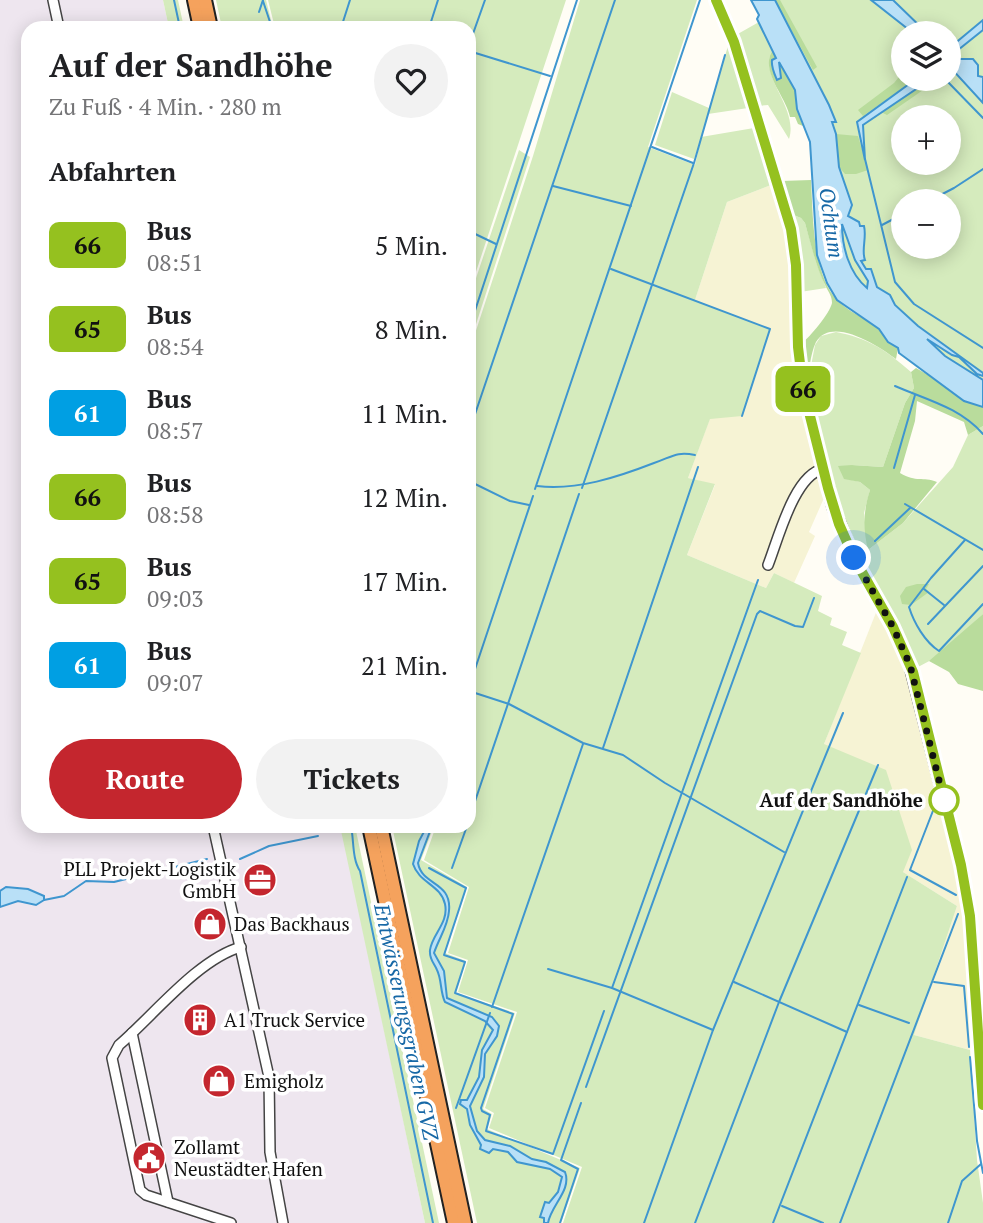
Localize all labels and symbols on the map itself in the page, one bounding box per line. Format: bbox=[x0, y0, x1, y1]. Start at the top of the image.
water label: Ochtum bbox=[813, 186, 851, 260]
line badge: 66 bbox=[772, 366, 834, 412]
your location bbox=[836, 540, 871, 575]
marker: Auf der Sandhöhe bbox=[929, 785, 959, 815]
place label: Auf der Sandhöhe bbox=[760, 787, 923, 812]
place label: PLL Projekt-Logistik GmbH bbox=[63, 856, 236, 903]
office icon: PLL Projekt-Logistik GmbH bbox=[241, 861, 279, 899]
water label: Entwässerungsgraben GVZ bbox=[368, 900, 446, 1144]
shop icon: Das Backhaus bbox=[191, 905, 229, 943]
place label: Das Backhaus bbox=[234, 911, 350, 936]
building icon: A1 Truck Service bbox=[181, 1001, 219, 1039]
place label: A1 Truck Service bbox=[224, 1007, 365, 1032]
shop icon: Emigholz bbox=[200, 1062, 238, 1100]
place label: Emigholz bbox=[244, 1068, 324, 1093]
place label: Zollamt Neustädter Hafen bbox=[174, 1134, 323, 1181]
public building icon: Zollamt Neustädter Hafen bbox=[130, 1139, 168, 1177]

